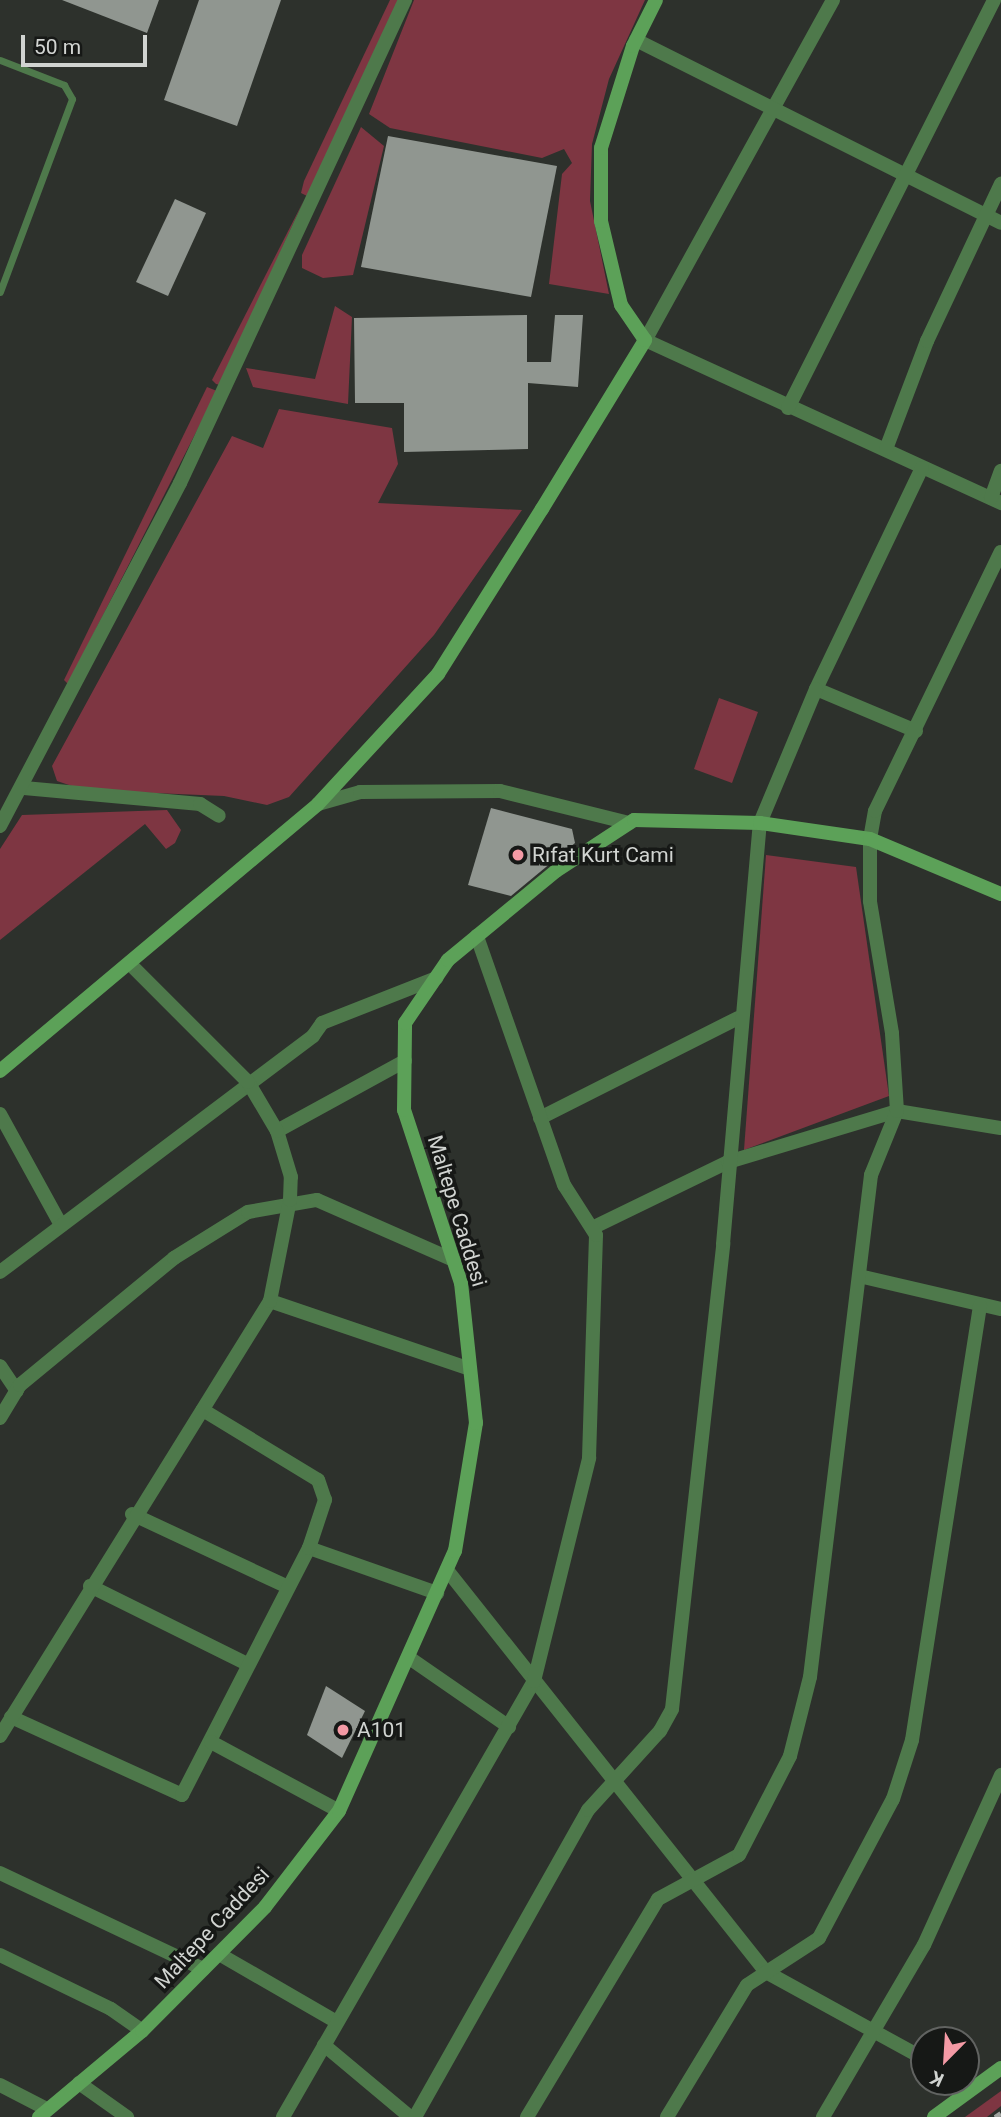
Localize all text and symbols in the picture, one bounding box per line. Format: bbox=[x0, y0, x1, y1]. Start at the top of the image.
scale bar bbox=[24, 21, 150, 65]
text: 50 m bbox=[34, 35, 81, 59]
place label: Rıfat Kurt Cami bbox=[532, 842, 674, 868]
marker: Rıfat Kurt Cami bbox=[510, 847, 526, 863]
street label: Maltepe Caddesi bbox=[422, 1132, 492, 1290]
place label: A101 bbox=[357, 1717, 406, 1743]
marker: A101 bbox=[335, 1722, 351, 1738]
street label: Maltepe Caddesi bbox=[149, 1862, 275, 1994]
north arrow bbox=[910, 2026, 980, 2096]
text: K bbox=[927, 2066, 947, 2092]

